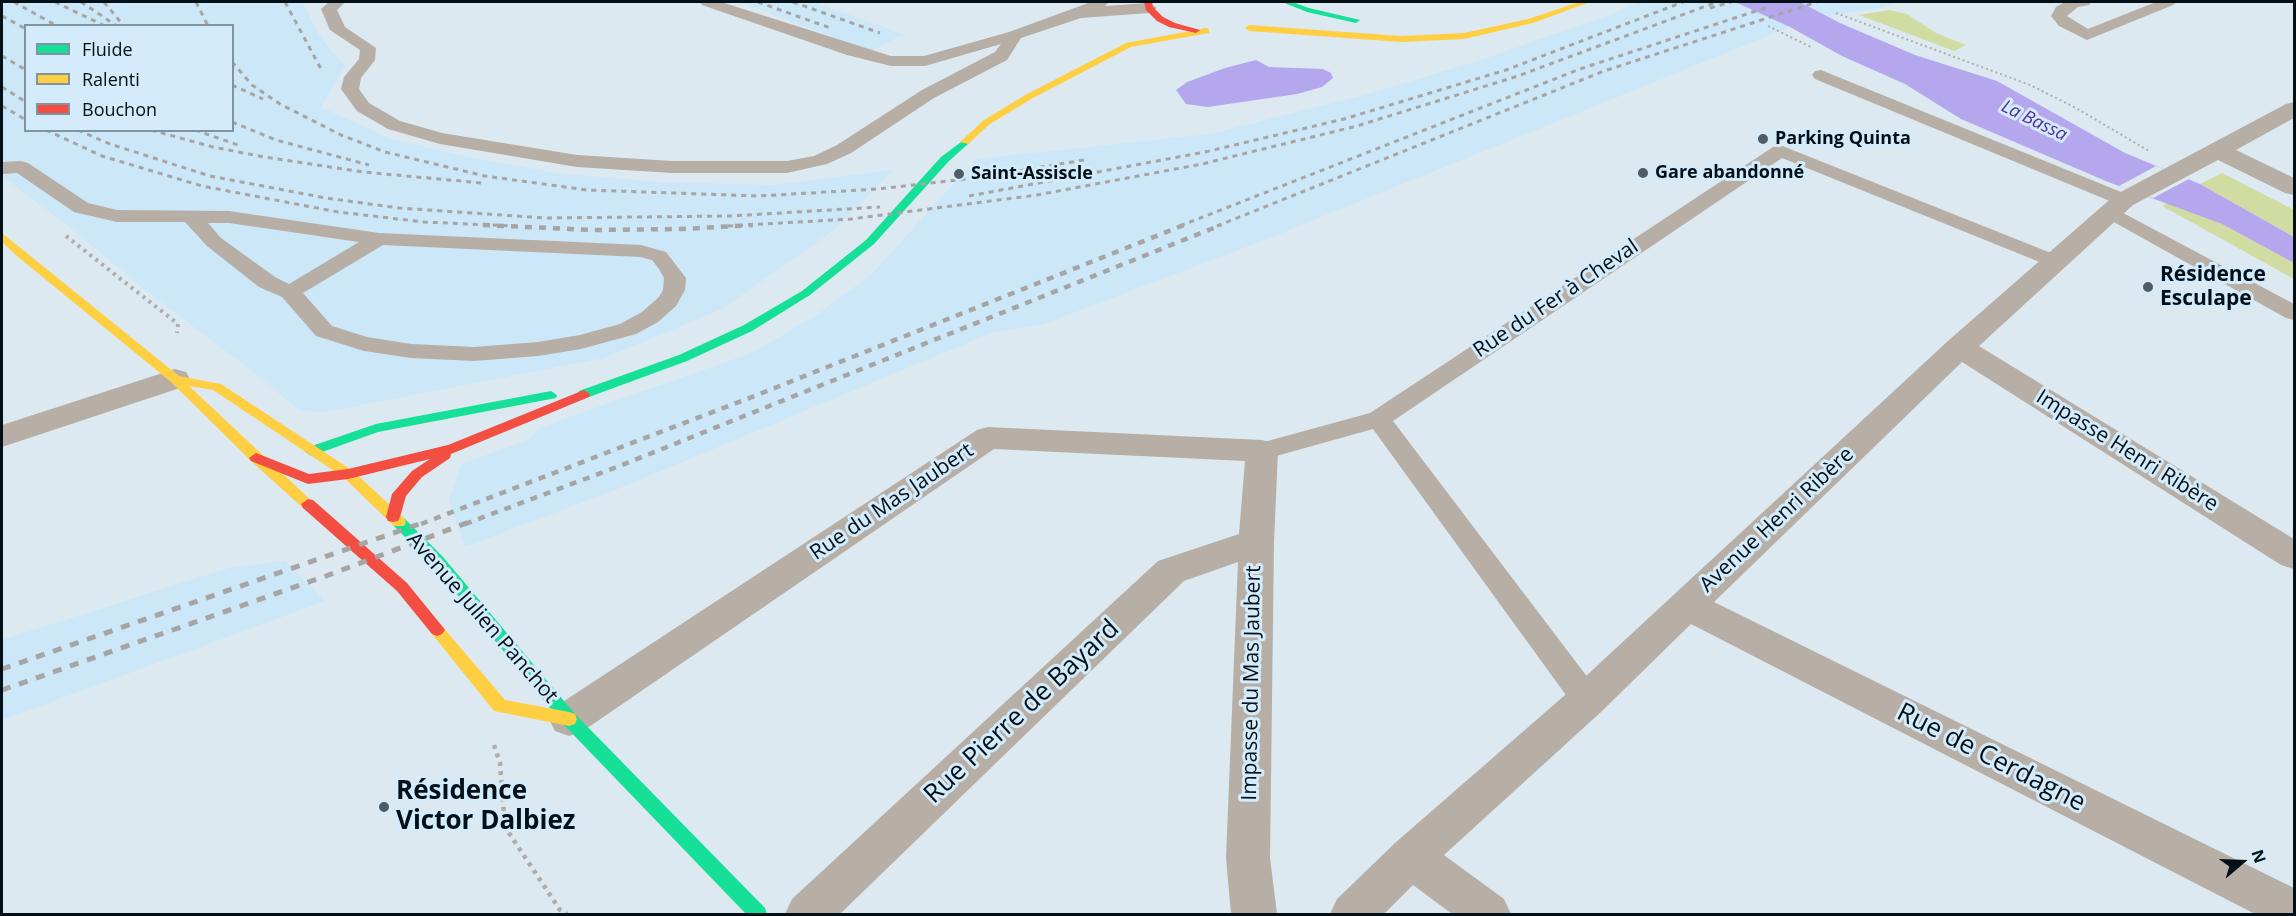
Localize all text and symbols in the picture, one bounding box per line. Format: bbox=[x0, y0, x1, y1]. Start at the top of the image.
legend bbox=[24, 24, 234, 132]
text: Fluide bbox=[82, 37, 133, 61]
text: Ralenti bbox=[82, 67, 140, 91]
water label: La Bassa bbox=[1998, 96, 2070, 146]
text: Bouchon bbox=[82, 97, 157, 121]
place label: Parking Quinta bbox=[1775, 128, 1911, 150]
marker: Parking Quinta bbox=[1756, 132, 1770, 146]
place label: Gare abandonné bbox=[1655, 162, 1804, 184]
place label: Saint-Assiscle bbox=[971, 163, 1093, 185]
marker: Gare abandonné bbox=[1636, 166, 1650, 180]
marker: Saint-Assiscle bbox=[952, 167, 966, 181]
street label: Rue du Fer à Cheval bbox=[1469, 234, 1643, 364]
place label: Résidence Esculape bbox=[2160, 262, 2266, 312]
marker: Résidence Esculape bbox=[2141, 280, 2155, 294]
street label: Impasse Henri Ribère bbox=[2031, 385, 2223, 517]
street label: Rue du Mas Jaubert bbox=[806, 438, 978, 566]
street label: Avenue Henri Ribère bbox=[1695, 442, 1859, 598]
street label: Avenue Julien Panchot bbox=[401, 527, 563, 709]
street label: Impasse du Mas Jaubert bbox=[1237, 565, 1267, 801]
street label: Rue Pierre de Bayard bbox=[918, 614, 1126, 810]
street label: Rue de Cerdagne bbox=[1892, 697, 2090, 819]
place label: Résidence Victor Dalbiez bbox=[396, 776, 575, 838]
marker: Résidence Victor Dalbiez bbox=[377, 800, 391, 814]
north arrow bbox=[2212, 832, 2272, 892]
text: N bbox=[2246, 846, 2272, 866]

